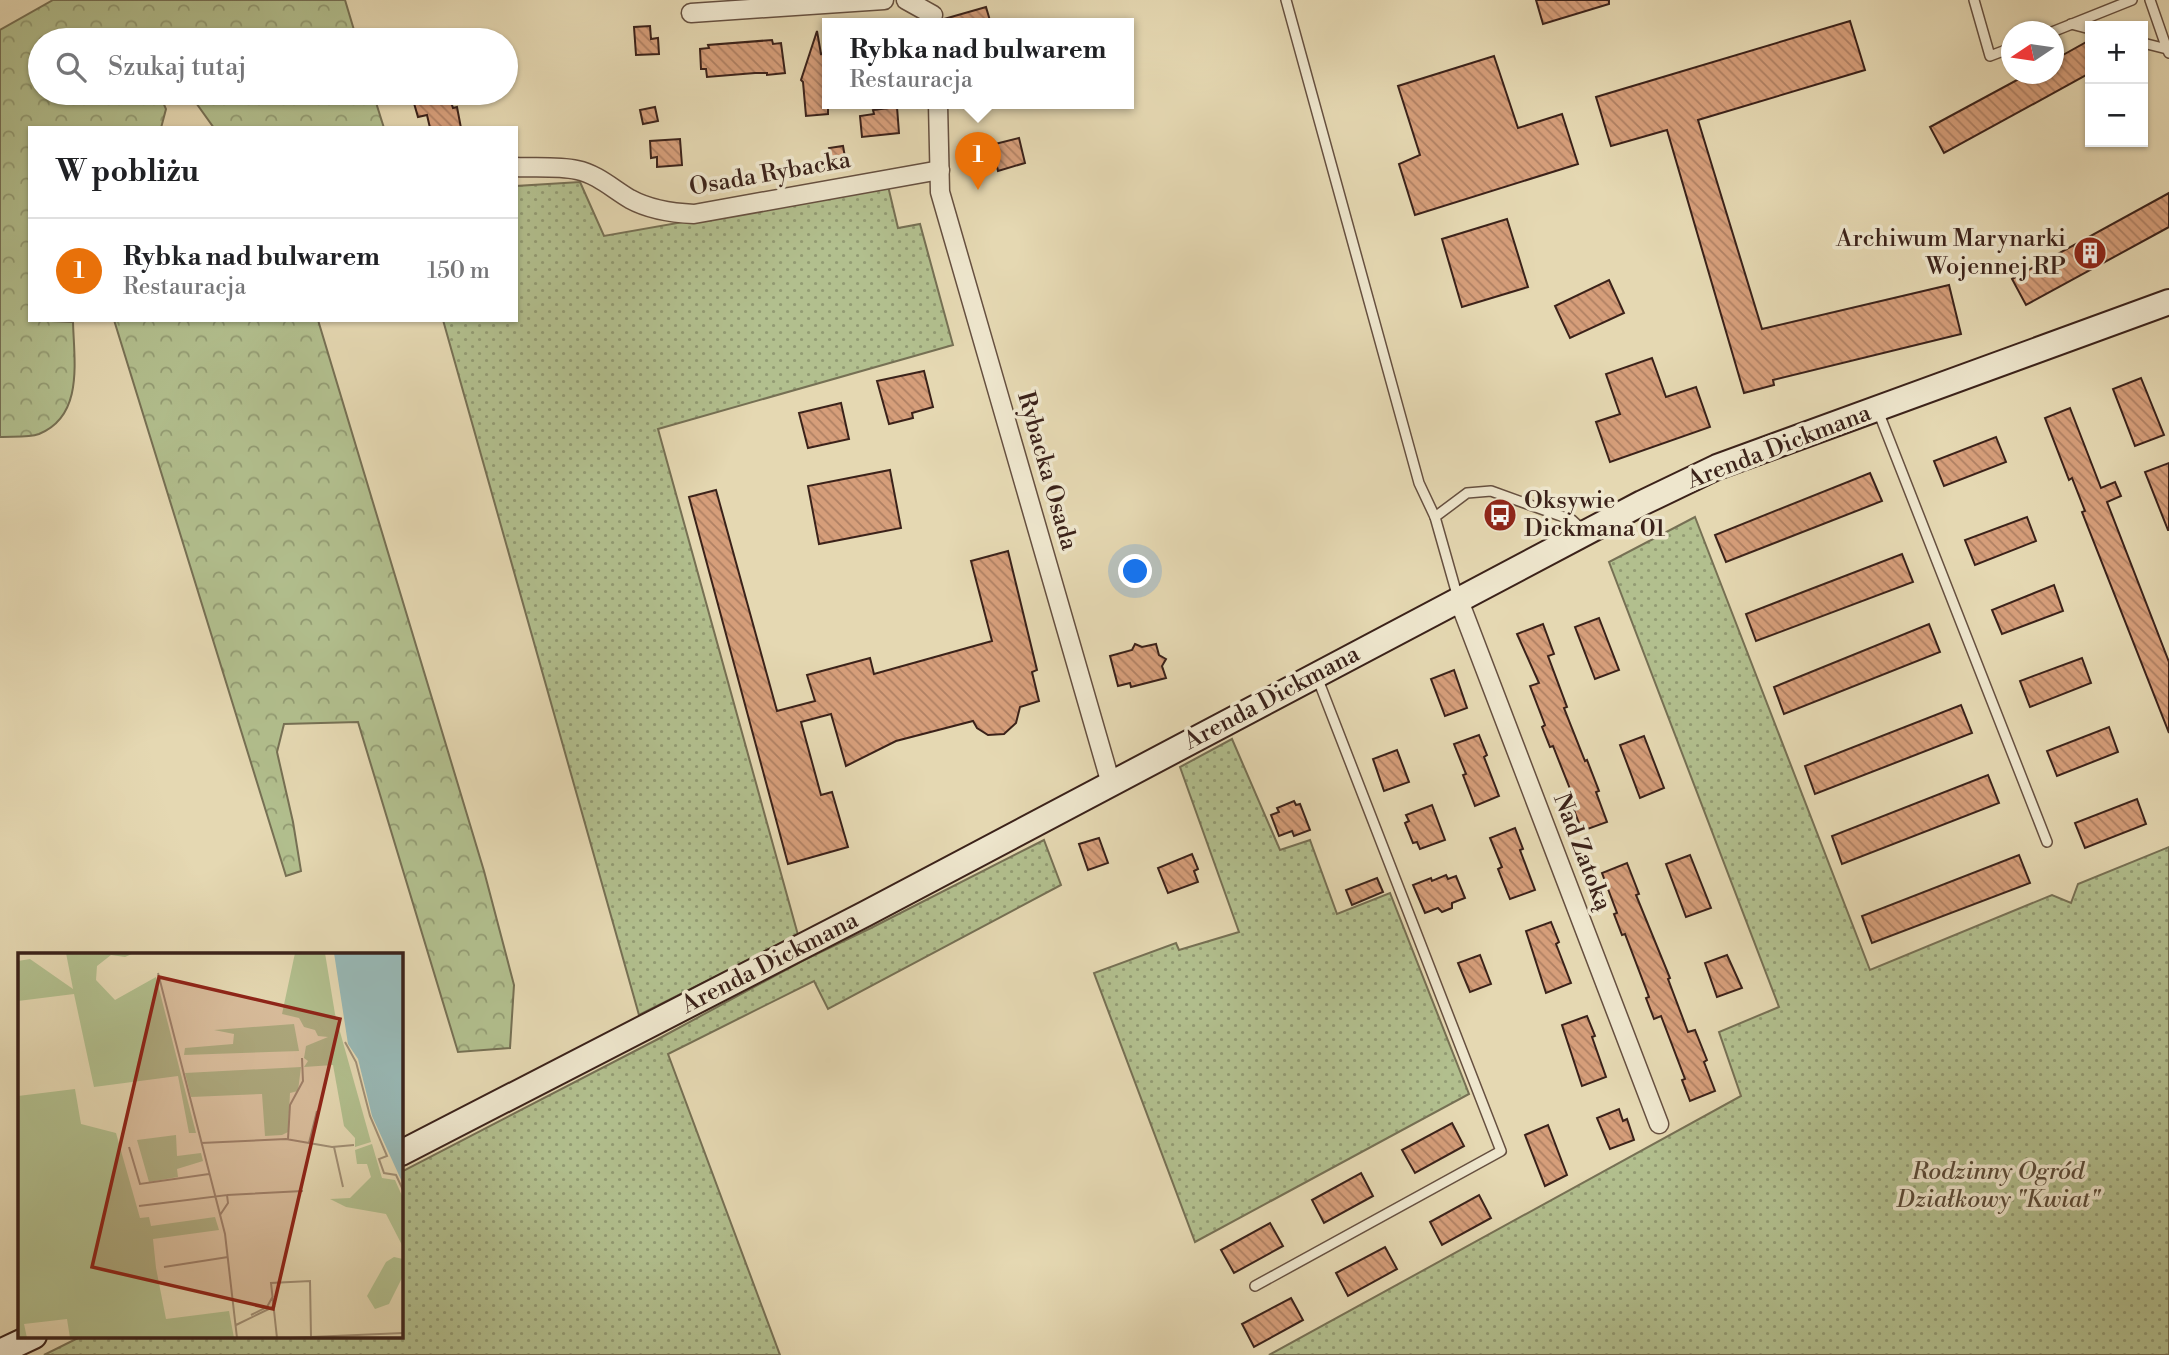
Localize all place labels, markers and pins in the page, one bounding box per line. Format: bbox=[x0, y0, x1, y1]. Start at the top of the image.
pin: 1 bbox=[955, 132, 1001, 190]
place label: Archiwum Marynarki Wojennej RP bbox=[1835, 224, 2066, 282]
building icon: Archiwum Marynarki Wojennej RP bbox=[2071, 234, 2109, 272]
place label: Oksywie Dickmana 01 bbox=[1524, 486, 1666, 544]
bus stop icon: Oksywie Dickmana 01 bbox=[1481, 496, 1519, 534]

